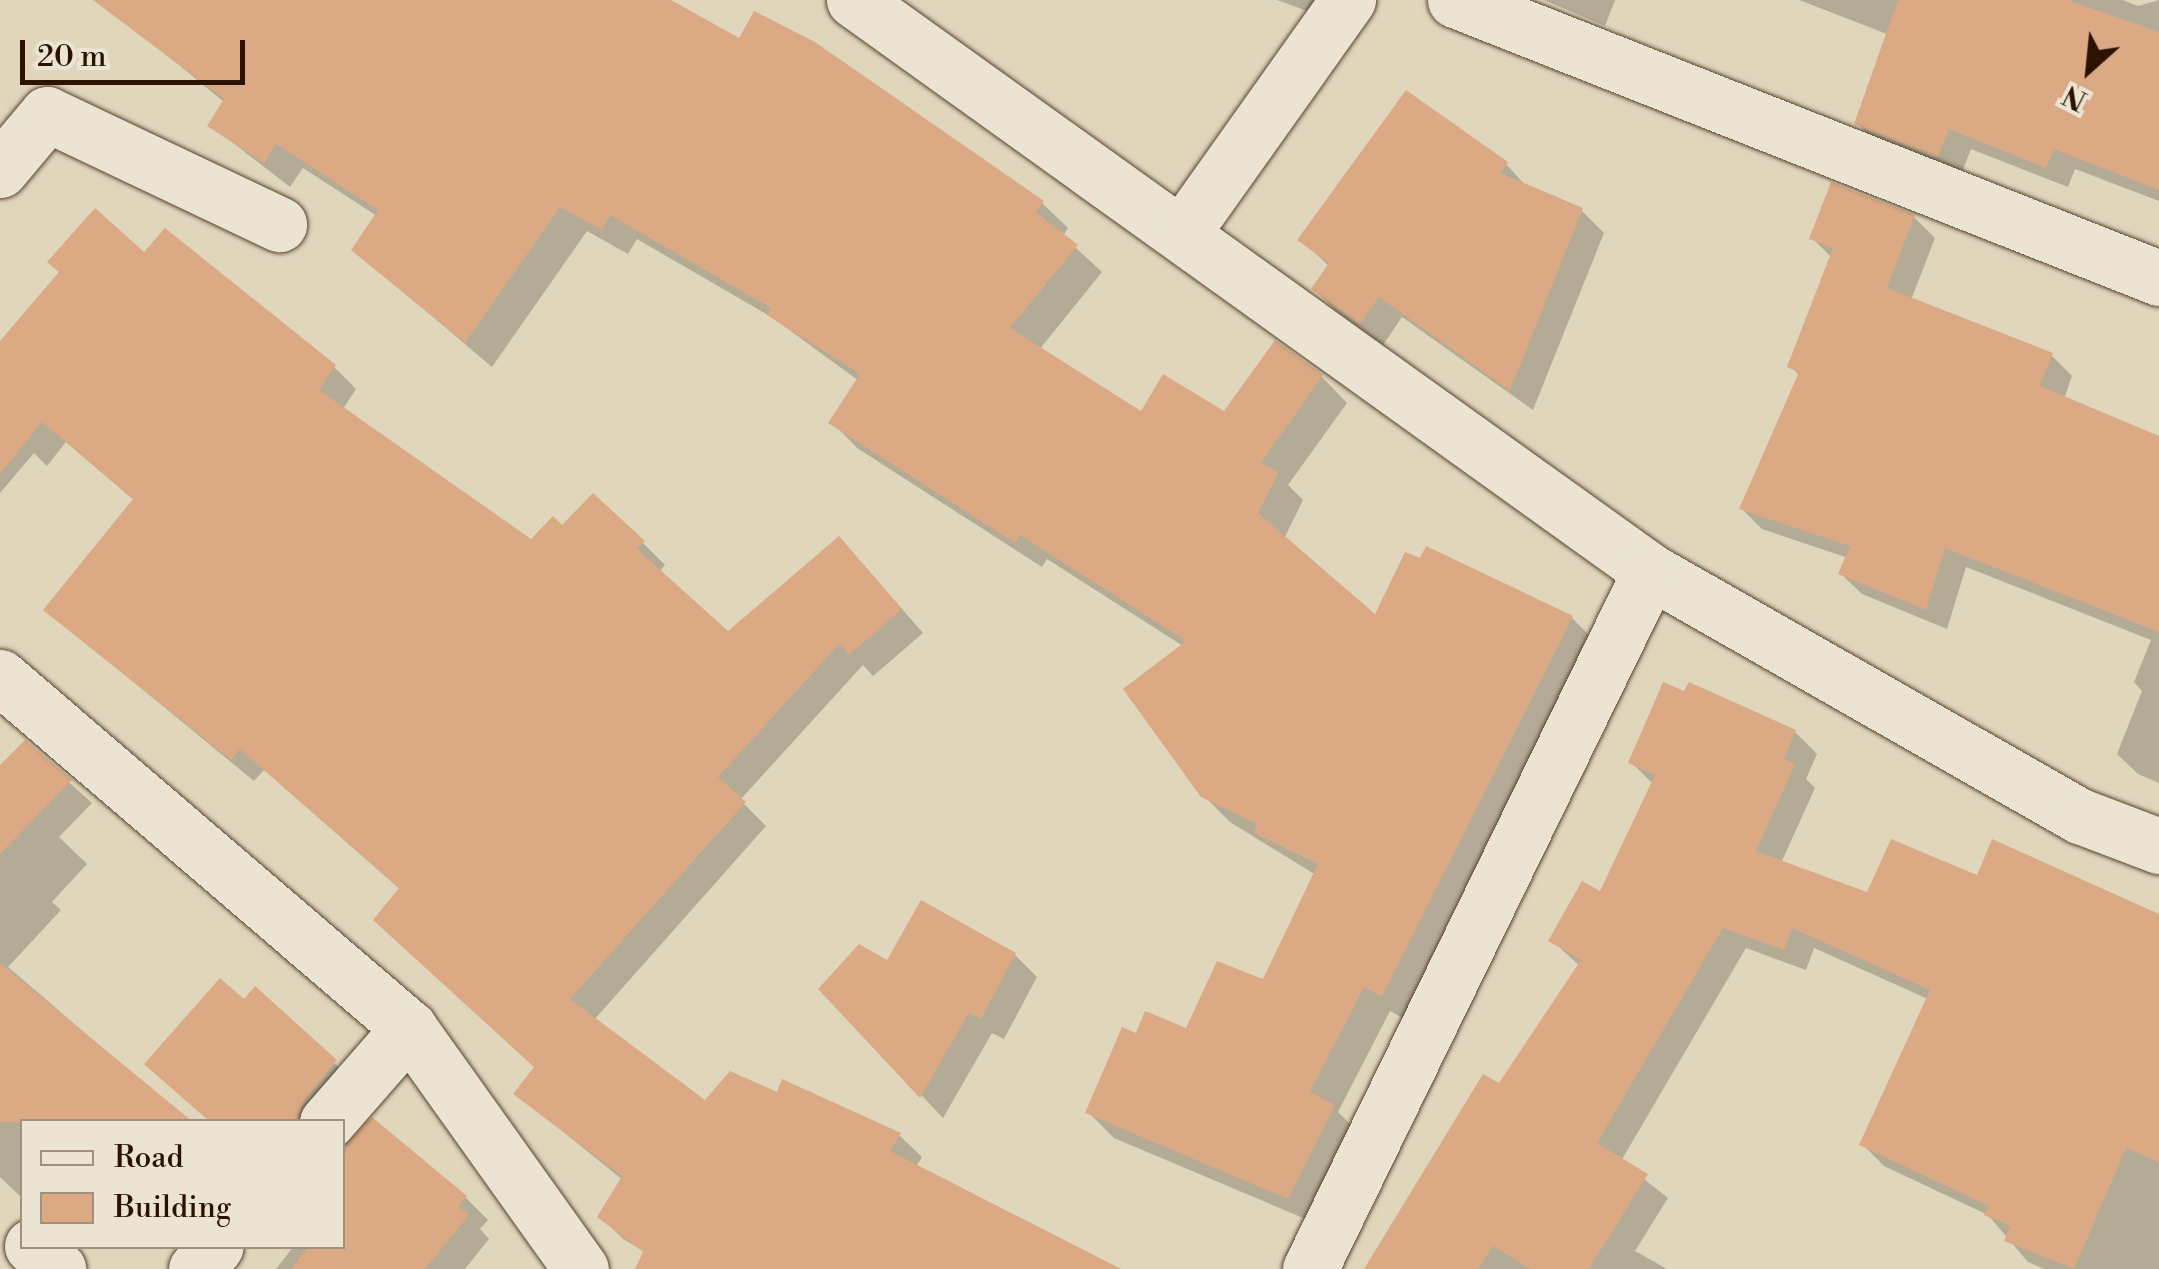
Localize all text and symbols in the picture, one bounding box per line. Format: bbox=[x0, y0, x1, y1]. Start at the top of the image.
scale bar bbox=[25, 20, 250, 82]
north arrow bbox=[2039, 20, 2139, 120]
text: 20 m bbox=[37, 38, 106, 76]
text: N bbox=[2057, 77, 2093, 118]
legend bbox=[20, 1119, 345, 1249]
text: Road bbox=[114, 1139, 184, 1177]
text: Building bbox=[114, 1189, 231, 1227]

